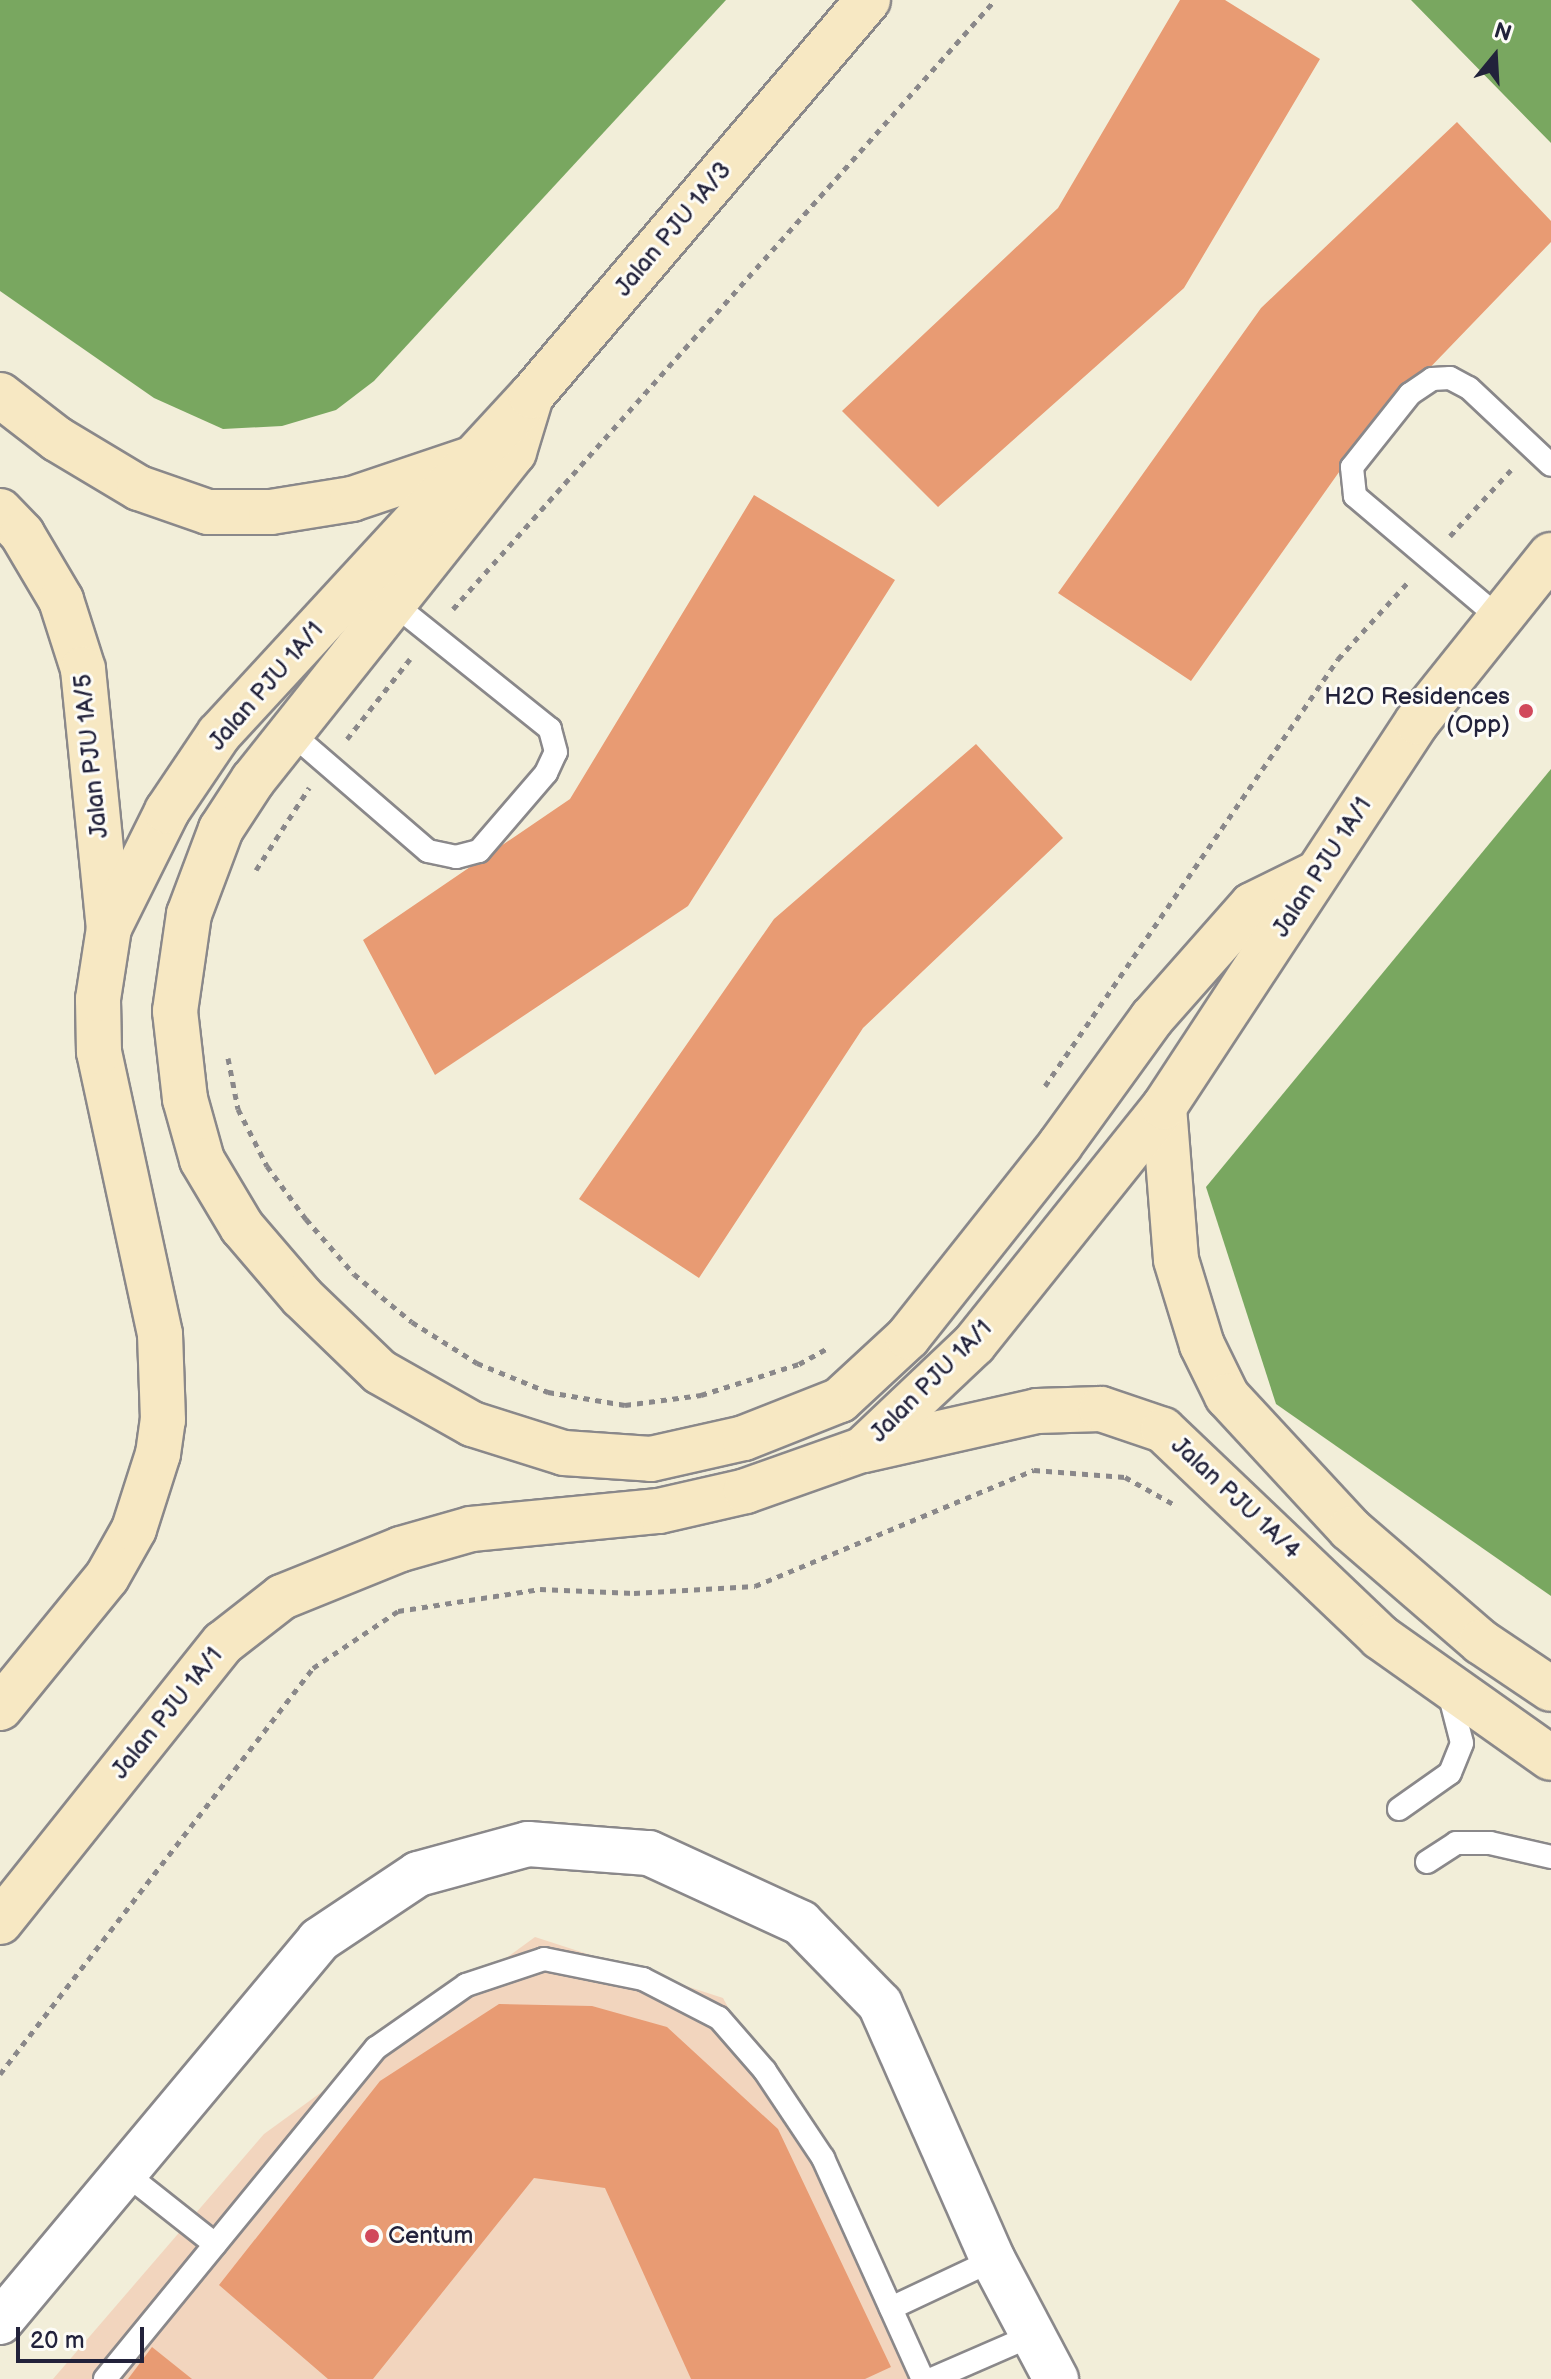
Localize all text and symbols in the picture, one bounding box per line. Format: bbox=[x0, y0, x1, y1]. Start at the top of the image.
north arrow bbox=[1455, 16, 1535, 96]
text: N bbox=[1491, 17, 1515, 48]
street label: Jalan PJU 1A/3 bbox=[609, 156, 737, 302]
street label: Jalan PJU 1A/1 bbox=[202, 616, 330, 756]
street label: Jalan PJU 1A/5 bbox=[68, 672, 114, 840]
place label: H2O Residences (Opp) bbox=[1324, 683, 1510, 739]
marker: H2O Residences (Opp) bbox=[1517, 702, 1535, 720]
street label: Jalan PJU 1A/1 bbox=[1266, 792, 1378, 942]
street label: Jalan PJU 1A/1 bbox=[864, 1314, 998, 1448]
street label: Jalan PJU 1A/4 bbox=[1165, 1431, 1307, 1565]
street label: Jalan PJU 1A/1 bbox=[105, 1642, 229, 1784]
place label: Centum bbox=[388, 2222, 473, 2250]
marker: Centum bbox=[363, 2227, 381, 2245]
scale bar bbox=[20, 2311, 148, 2361]
text: 20 m bbox=[30, 2326, 85, 2355]

